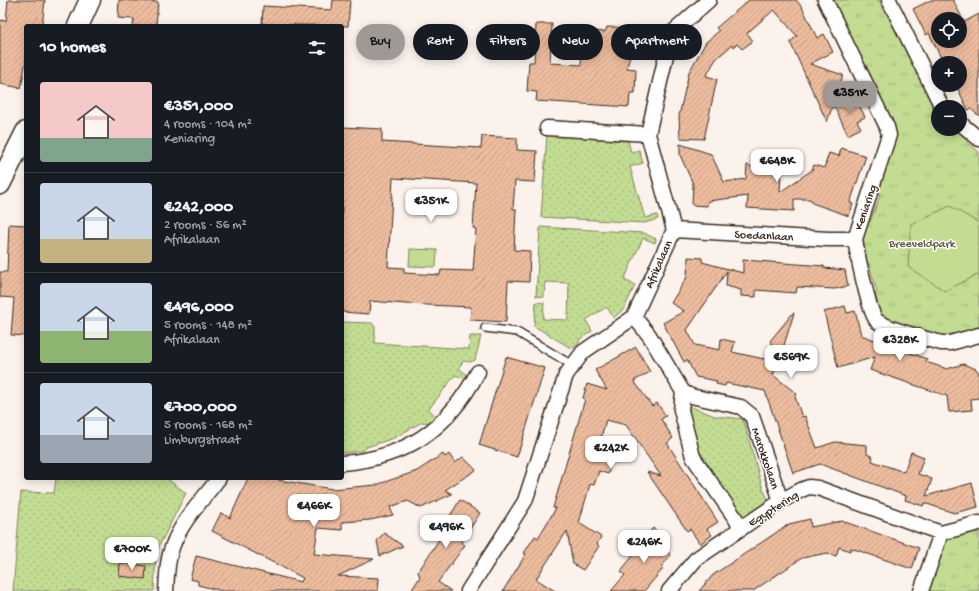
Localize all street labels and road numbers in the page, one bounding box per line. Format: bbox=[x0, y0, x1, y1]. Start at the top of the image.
street label: Keniaring bbox=[853, 183, 881, 232]
street label: Soedanlaan bbox=[734, 228, 794, 246]
street label: Afrikalaan bbox=[643, 238, 677, 291]
street label: Marokkolaan bbox=[747, 426, 781, 491]
street label: Egyptering bbox=[746, 489, 802, 531]

